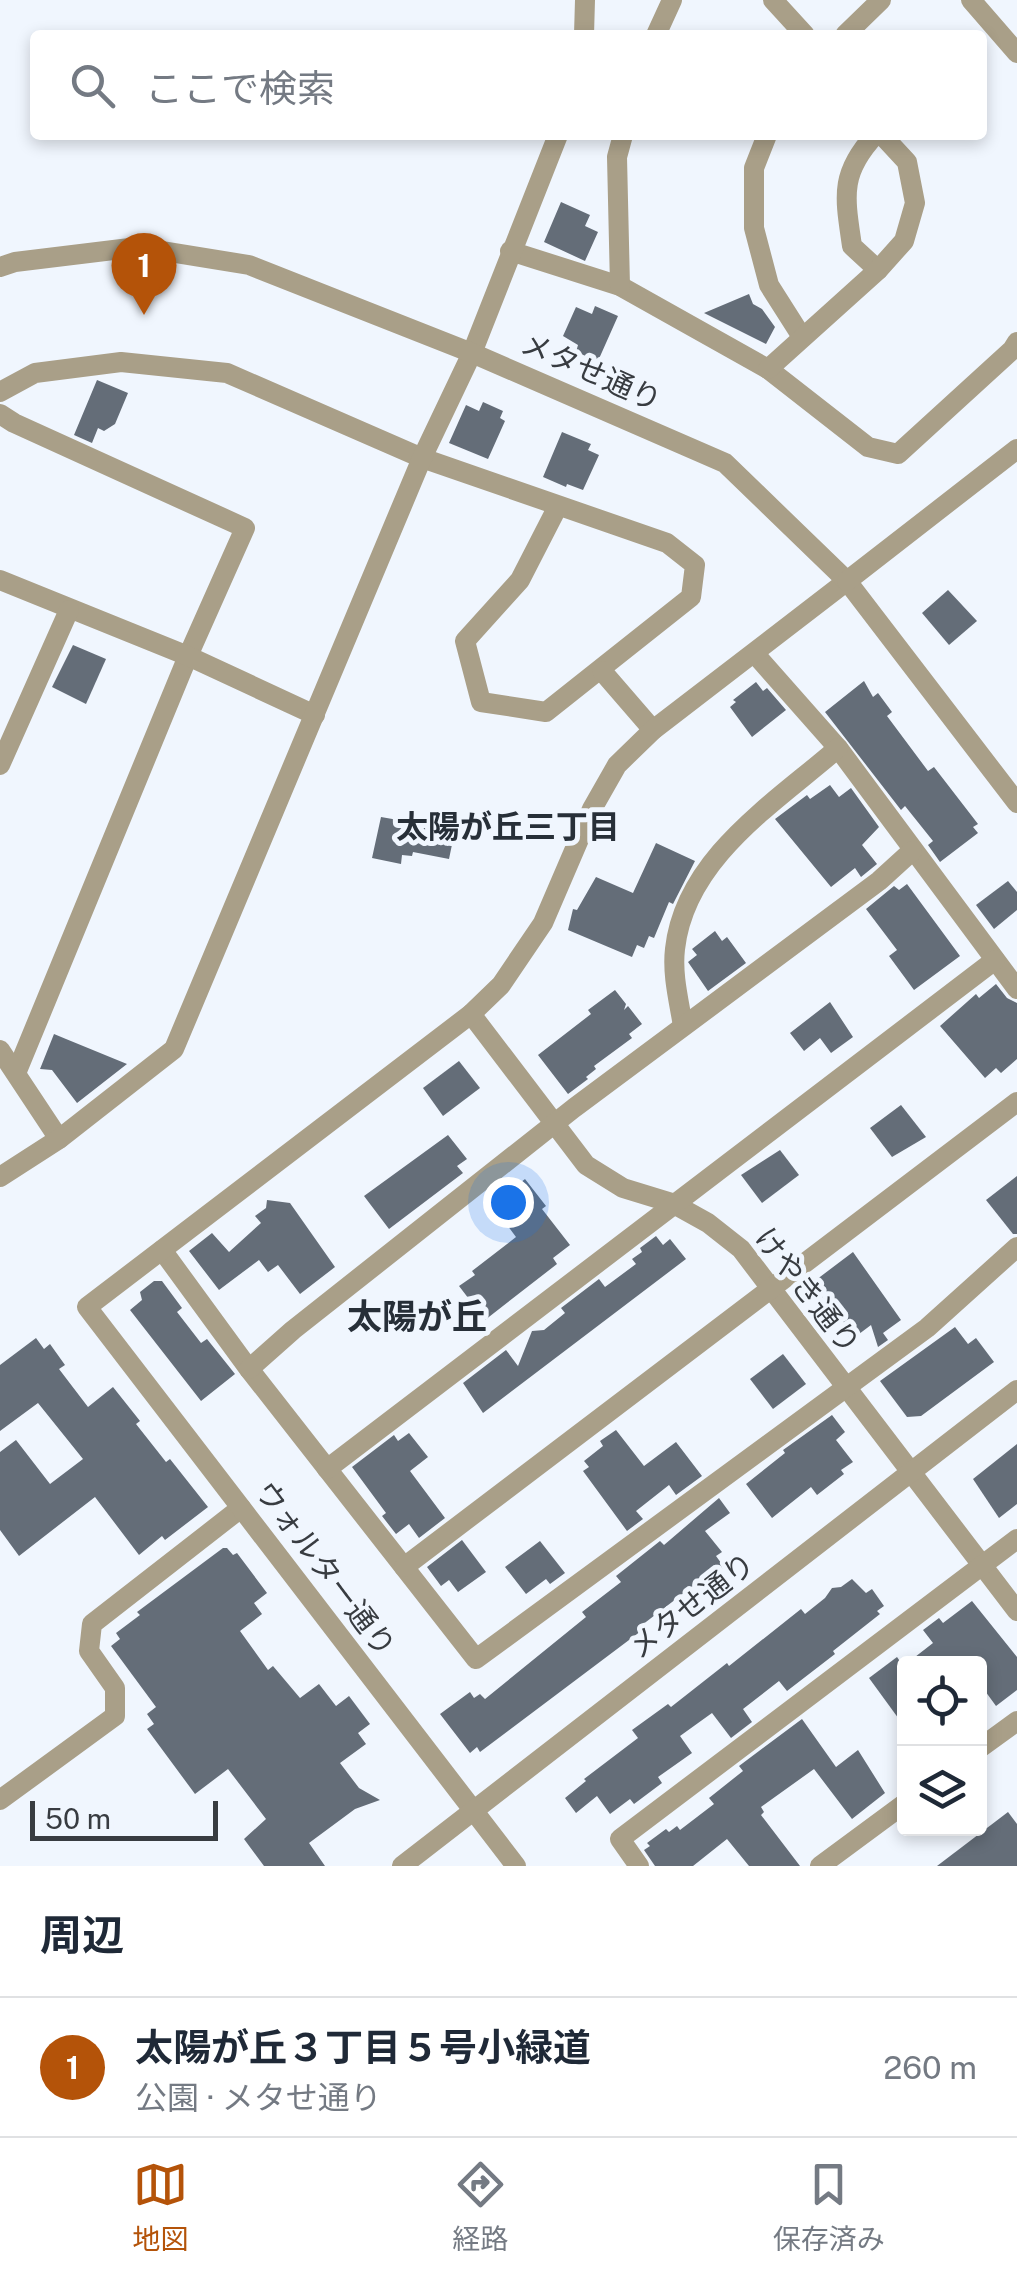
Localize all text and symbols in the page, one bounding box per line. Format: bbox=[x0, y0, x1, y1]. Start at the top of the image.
search box bbox=[30, 30, 987, 140]
icon: search bbox=[65, 58, 120, 113]
text: ここで検索 bbox=[145, 66, 335, 111]
pin: 1 bbox=[112, 232, 176, 315]
street label: メタせ通り bbox=[516, 324, 667, 418]
district label: 太陽が丘三丁目 bbox=[396, 808, 620, 845]
your location bbox=[483, 1177, 534, 1228]
street label: けやき通り bbox=[747, 1220, 868, 1361]
district label: 太陽が丘 bbox=[347, 1296, 487, 1337]
street label: ウォルター通り bbox=[248, 1474, 403, 1663]
street label: メタせ通り bbox=[621, 1545, 762, 1666]
map controls bbox=[897, 1656, 987, 1836]
button: locate bbox=[897, 1656, 987, 1746]
button: layers bbox=[897, 1746, 987, 1836]
scale bar bbox=[30, 1796, 218, 1840]
text: 50 m bbox=[45, 1802, 111, 1835]
text: 周辺 bbox=[40, 1910, 124, 1959]
text: 太陽が丘３丁目５号小緑道 bbox=[135, 2025, 591, 2070]
text: 1 bbox=[66, 2049, 79, 2086]
text: 260 m bbox=[883, 2049, 977, 2086]
text: 公園 · メタせ通り bbox=[135, 2079, 382, 2116]
tab: 地図 bbox=[132, 2157, 188, 2257]
tab: 経路 bbox=[452, 2157, 509, 2257]
tab: 保存済み bbox=[773, 2157, 885, 2257]

